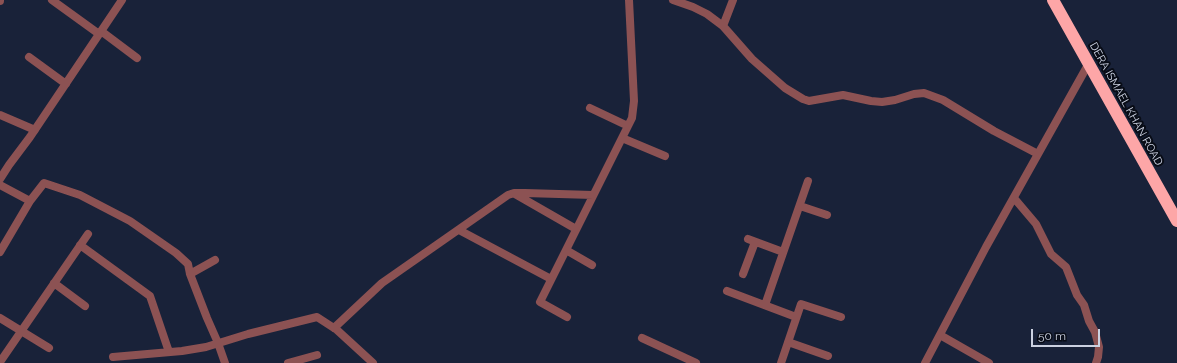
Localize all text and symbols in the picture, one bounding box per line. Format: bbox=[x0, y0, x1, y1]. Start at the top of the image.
street label: DERA ISMAEL KHAN ROAD bbox=[1087, 40, 1165, 168]
scale bar bbox=[1033, 321, 1102, 347]
text: 50 m bbox=[1038, 329, 1066, 343]

